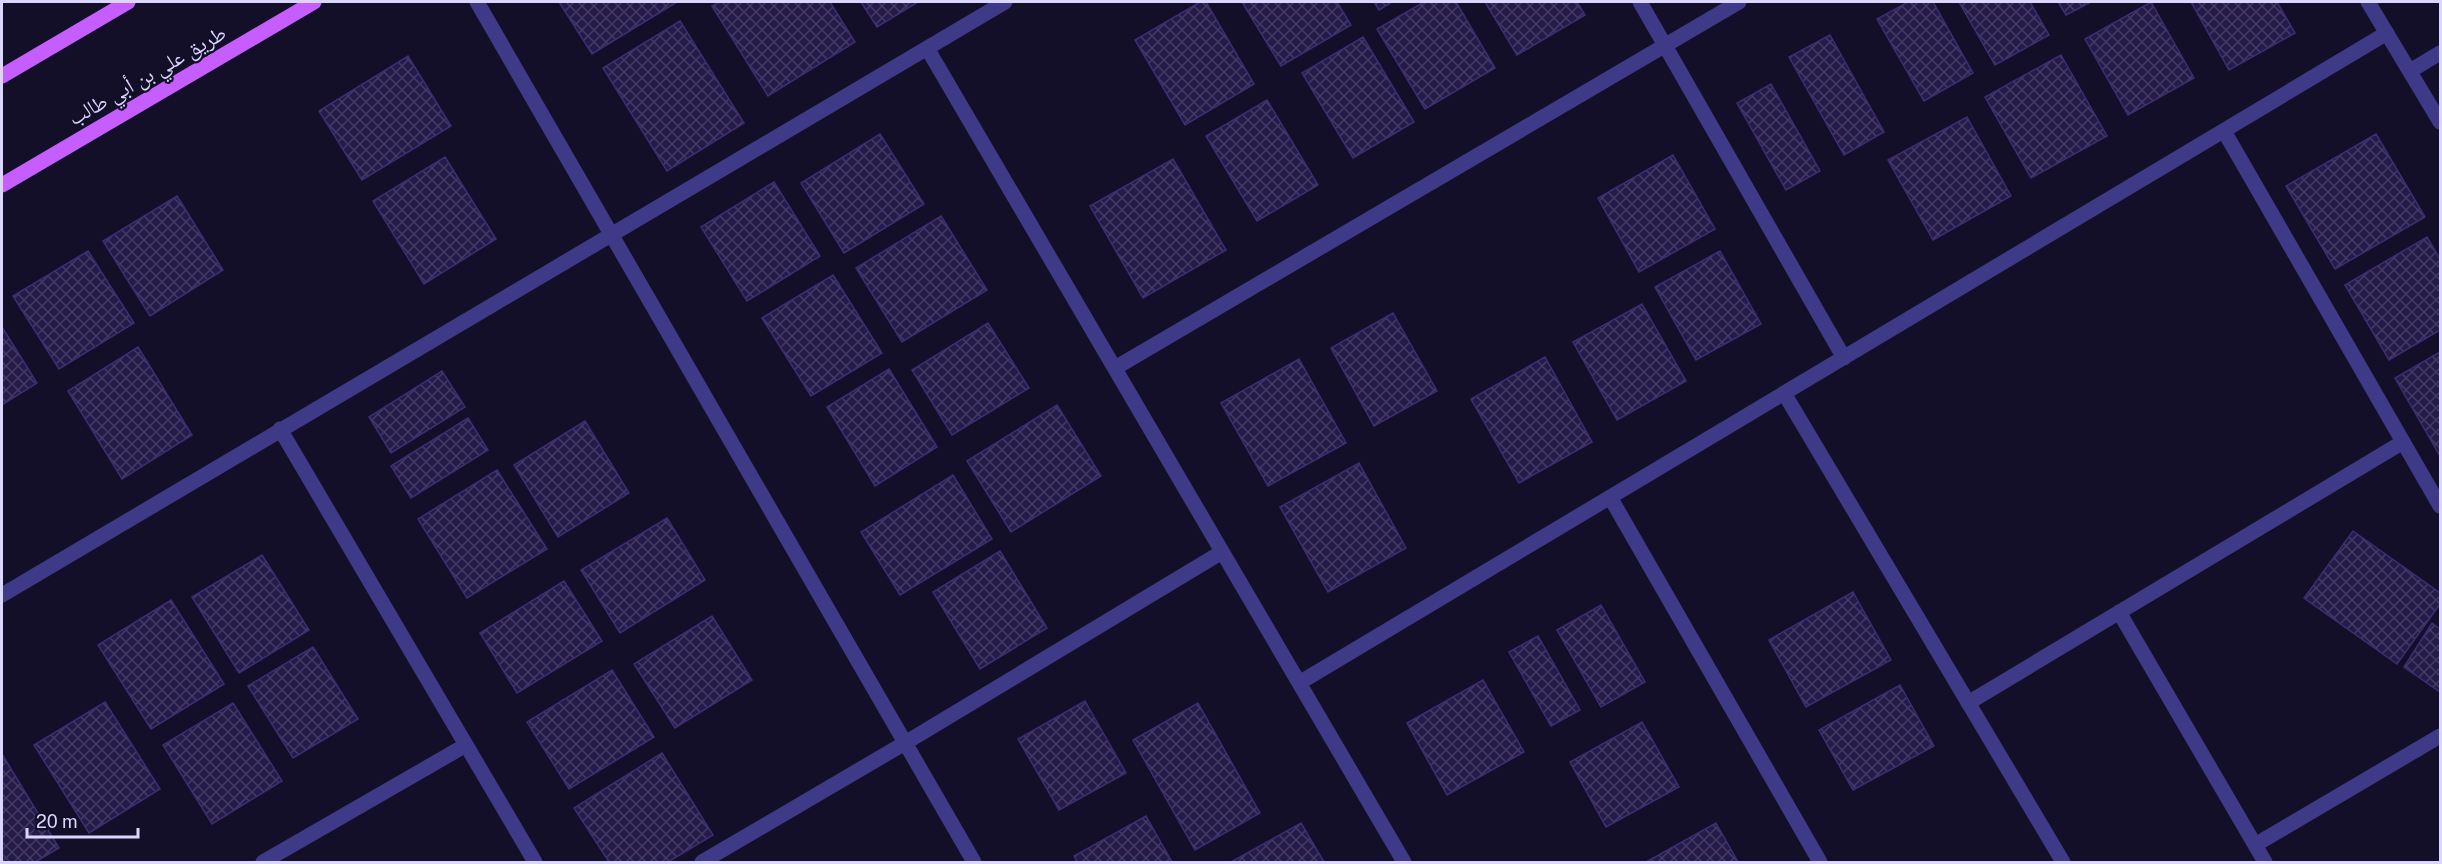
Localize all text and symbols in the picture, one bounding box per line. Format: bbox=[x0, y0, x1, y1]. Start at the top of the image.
street label: طريق علي بن أبي طالب bbox=[64, 20, 232, 134]
scale bar bbox=[27, 801, 138, 839]
text: 20 m bbox=[36, 811, 78, 832]

